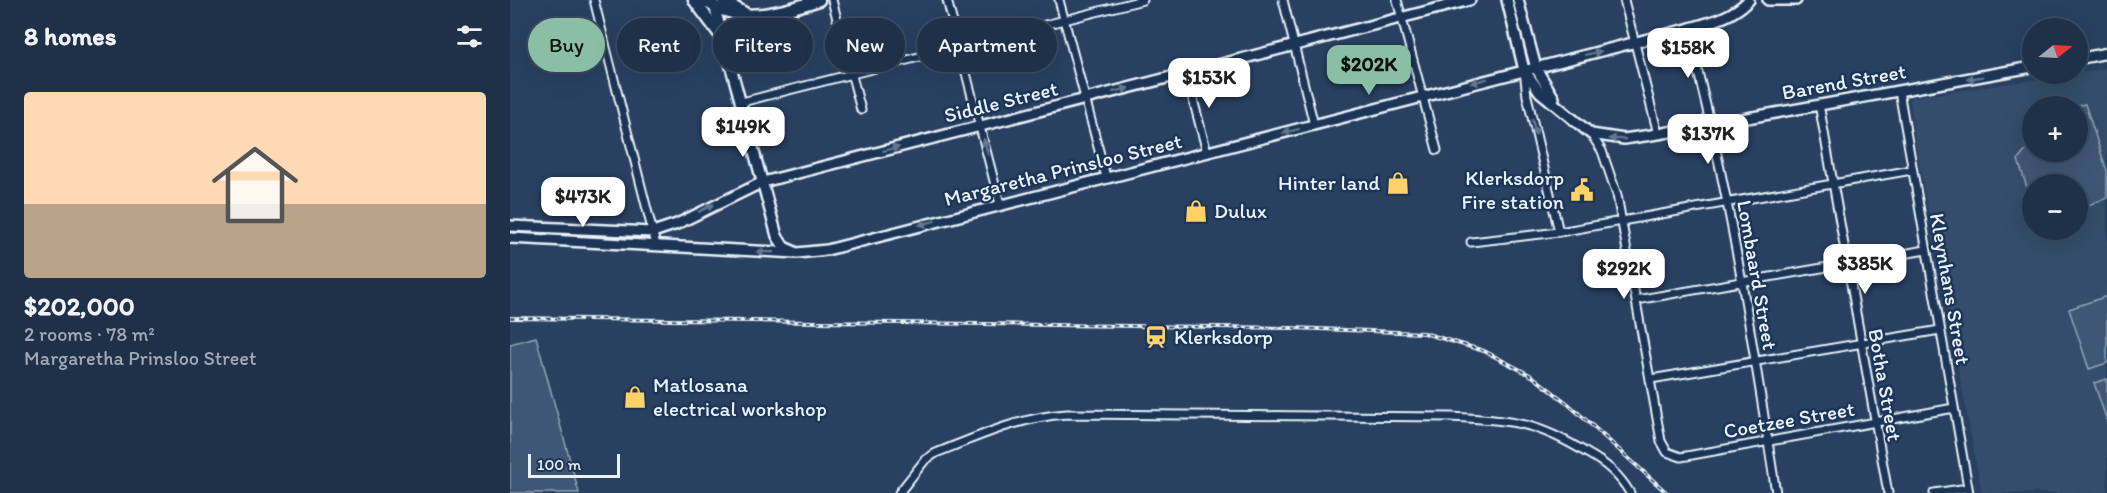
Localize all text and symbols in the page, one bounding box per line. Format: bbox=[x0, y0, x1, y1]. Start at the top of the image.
chip: Buy bbox=[528, 18, 605, 72]
chip: Rent bbox=[617, 18, 701, 72]
chip: Filters bbox=[713, 18, 813, 72]
chip: New bbox=[825, 18, 905, 72]
chip: Apartment bbox=[917, 18, 1057, 72]
north arrow bbox=[2022, 18, 2088, 84]
map controls bbox=[2022, 18, 2088, 240]
text: 8 homes bbox=[24, 20, 116, 52]
icon: filters bbox=[453, 20, 486, 53]
pin: $158K bbox=[1646, 28, 1730, 79]
text: $158K bbox=[1661, 35, 1715, 59]
pin: $202K bbox=[1327, 45, 1411, 96]
one-way arrow bbox=[1584, 48, 1602, 57]
text: $202K bbox=[1341, 52, 1397, 76]
pin: $153K bbox=[1167, 58, 1251, 109]
street label: Barend Street bbox=[1780, 58, 1908, 105]
text: $153K bbox=[1182, 65, 1236, 89]
one-way arrow bbox=[1965, 74, 1984, 83]
street label: Siddle Street bbox=[941, 75, 1060, 128]
one-way arrow bbox=[1470, 77, 1488, 87]
one-way arrow bbox=[1112, 85, 1130, 95]
button: + bbox=[2022, 96, 2088, 162]
pin: $149K bbox=[701, 107, 785, 158]
text: $149K bbox=[716, 114, 770, 138]
pin: $137K bbox=[1666, 114, 1750, 165]
one-way arrow bbox=[1530, 118, 1540, 136]
text: $137K bbox=[1681, 121, 1735, 145]
one-way arrow bbox=[1281, 127, 1300, 137]
street label: Margaretha Prinsloo Street bbox=[941, 128, 1184, 211]
icon: home bbox=[201, 131, 309, 239]
one-way arrow bbox=[1608, 134, 1627, 143]
one-way arrow bbox=[980, 138, 990, 156]
one-way arrow bbox=[882, 143, 900, 153]
place label: Klerksdorp Fire station bbox=[1462, 165, 1564, 214]
place label: Hinter land bbox=[1278, 170, 1381, 195]
shop icon: Hinter land bbox=[1385, 170, 1411, 196]
button: − bbox=[2022, 174, 2088, 240]
pin: $473K bbox=[541, 177, 625, 228]
public building icon: Klerksdorp Fire station bbox=[1569, 177, 1595, 203]
text: $473K bbox=[555, 184, 611, 208]
shop icon: Dulux bbox=[1183, 198, 1209, 224]
place label: Dulux bbox=[1214, 198, 1267, 223]
street label: Lombaard Street bbox=[1732, 198, 1783, 352]
one-way arrow bbox=[698, 203, 715, 213]
street label: Kleynhans Street bbox=[1925, 211, 1976, 367]
one-way arrow bbox=[917, 219, 936, 229]
pin: $385K bbox=[1823, 244, 1907, 295]
one-way arrow bbox=[755, 247, 774, 256]
pin: $292K bbox=[1582, 249, 1666, 300]
text: $385K bbox=[1837, 251, 1893, 275]
text: $292K bbox=[1597, 256, 1651, 280]
text: $202,000 bbox=[24, 290, 135, 322]
text: 2 rooms · 78 m² bbox=[24, 322, 155, 346]
station icon: Klerksdorp bbox=[1143, 324, 1169, 350]
place label: Klerksdorp bbox=[1174, 324, 1273, 349]
street label: Botha Street bbox=[1863, 327, 1908, 443]
text: Margaretha Prinsloo Street bbox=[24, 346, 257, 370]
place label: Matlosana electrical workshop bbox=[653, 372, 827, 421]
shop icon: Matlosana electrical workshop bbox=[622, 384, 648, 410]
street label: Coetzee Street bbox=[1721, 396, 1856, 443]
scale bar bbox=[528, 451, 620, 478]
text: 100 m bbox=[537, 455, 581, 474]

